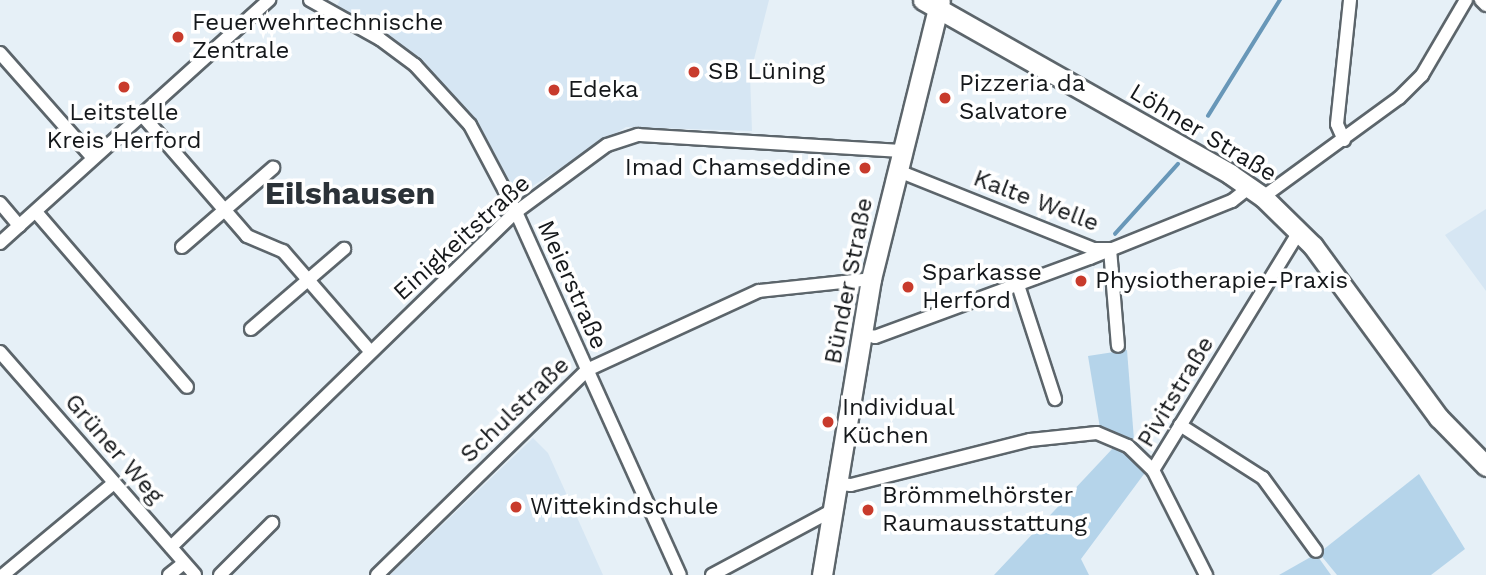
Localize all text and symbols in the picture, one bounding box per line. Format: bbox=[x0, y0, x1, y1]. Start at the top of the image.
place label: Feuerwehrtechnische Zentrale bbox=[192, 9, 443, 65]
marker: Feuerwehrtechnische Zentrale bbox=[170, 29, 186, 45]
place label: SB Lüning bbox=[708, 58, 825, 86]
marker: SB Lüning bbox=[686, 64, 702, 80]
place label: Pizzeria da Salvatore bbox=[959, 70, 1086, 126]
place label: Edeka bbox=[568, 76, 639, 104]
street label: Löhner Straße bbox=[1124, 78, 1282, 188]
marker: Leitstelle Kreis Herford bbox=[116, 79, 132, 95]
marker: Edeka bbox=[546, 82, 562, 98]
marker: Pizzeria da Salvatore bbox=[937, 90, 953, 106]
place label: Leitstelle Kreis Herford bbox=[46, 99, 202, 155]
place label: Imad Chamseddine bbox=[625, 154, 851, 182]
marker: Imad Chamseddine bbox=[857, 160, 873, 176]
street label: Kalte Welle bbox=[969, 164, 1103, 238]
street label: Einigkeitstraße bbox=[388, 169, 536, 307]
district label: Eilshausen bbox=[265, 174, 435, 212]
street label: Bünder Straße bbox=[819, 195, 879, 367]
street label: Meierstraße bbox=[531, 216, 613, 354]
place label: Sparkasse Herford bbox=[922, 259, 1042, 315]
place label: Physiotherapie-Praxis bbox=[1095, 267, 1348, 295]
marker: Physiotherapie-Praxis bbox=[1073, 273, 1089, 289]
marker: Sparkasse Herford bbox=[900, 279, 916, 295]
street label: Pivitstraße bbox=[1132, 331, 1220, 453]
street label: Schulstraße bbox=[455, 351, 575, 469]
street label: Grüner Weg bbox=[58, 388, 170, 510]
place label: Individual Küchen bbox=[842, 394, 955, 450]
marker: Individual Küchen bbox=[820, 414, 836, 430]
place label: Brömmelhörster Raumausstattung bbox=[882, 482, 1087, 538]
place label: Wittekindschule bbox=[530, 493, 719, 521]
marker: Wittekindschule bbox=[508, 499, 524, 515]
marker: Brömmelhörster Raumausstattung bbox=[860, 502, 876, 518]

